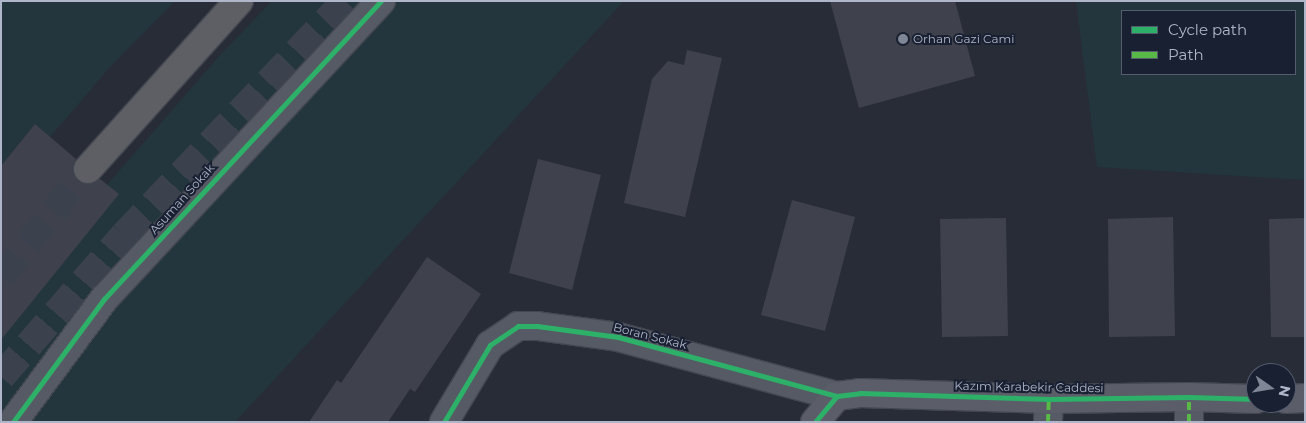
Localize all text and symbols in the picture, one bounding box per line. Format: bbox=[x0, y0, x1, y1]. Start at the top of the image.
legend bbox=[1121, 10, 1296, 75]
text: Cycle path bbox=[1168, 20, 1247, 39]
place label: Orhan Gazi Cami bbox=[913, 32, 1015, 46]
marker: Orhan Gazi Cami bbox=[897, 33, 909, 45]
text: Path bbox=[1168, 45, 1204, 64]
street label: Asuman Sokak bbox=[147, 161, 217, 237]
street label: Boran Sokak bbox=[612, 320, 688, 352]
north arrow bbox=[1246, 363, 1296, 413]
street label: Kazım Karabekir Caddesi bbox=[954, 378, 1104, 396]
text: N bbox=[1275, 384, 1295, 399]

